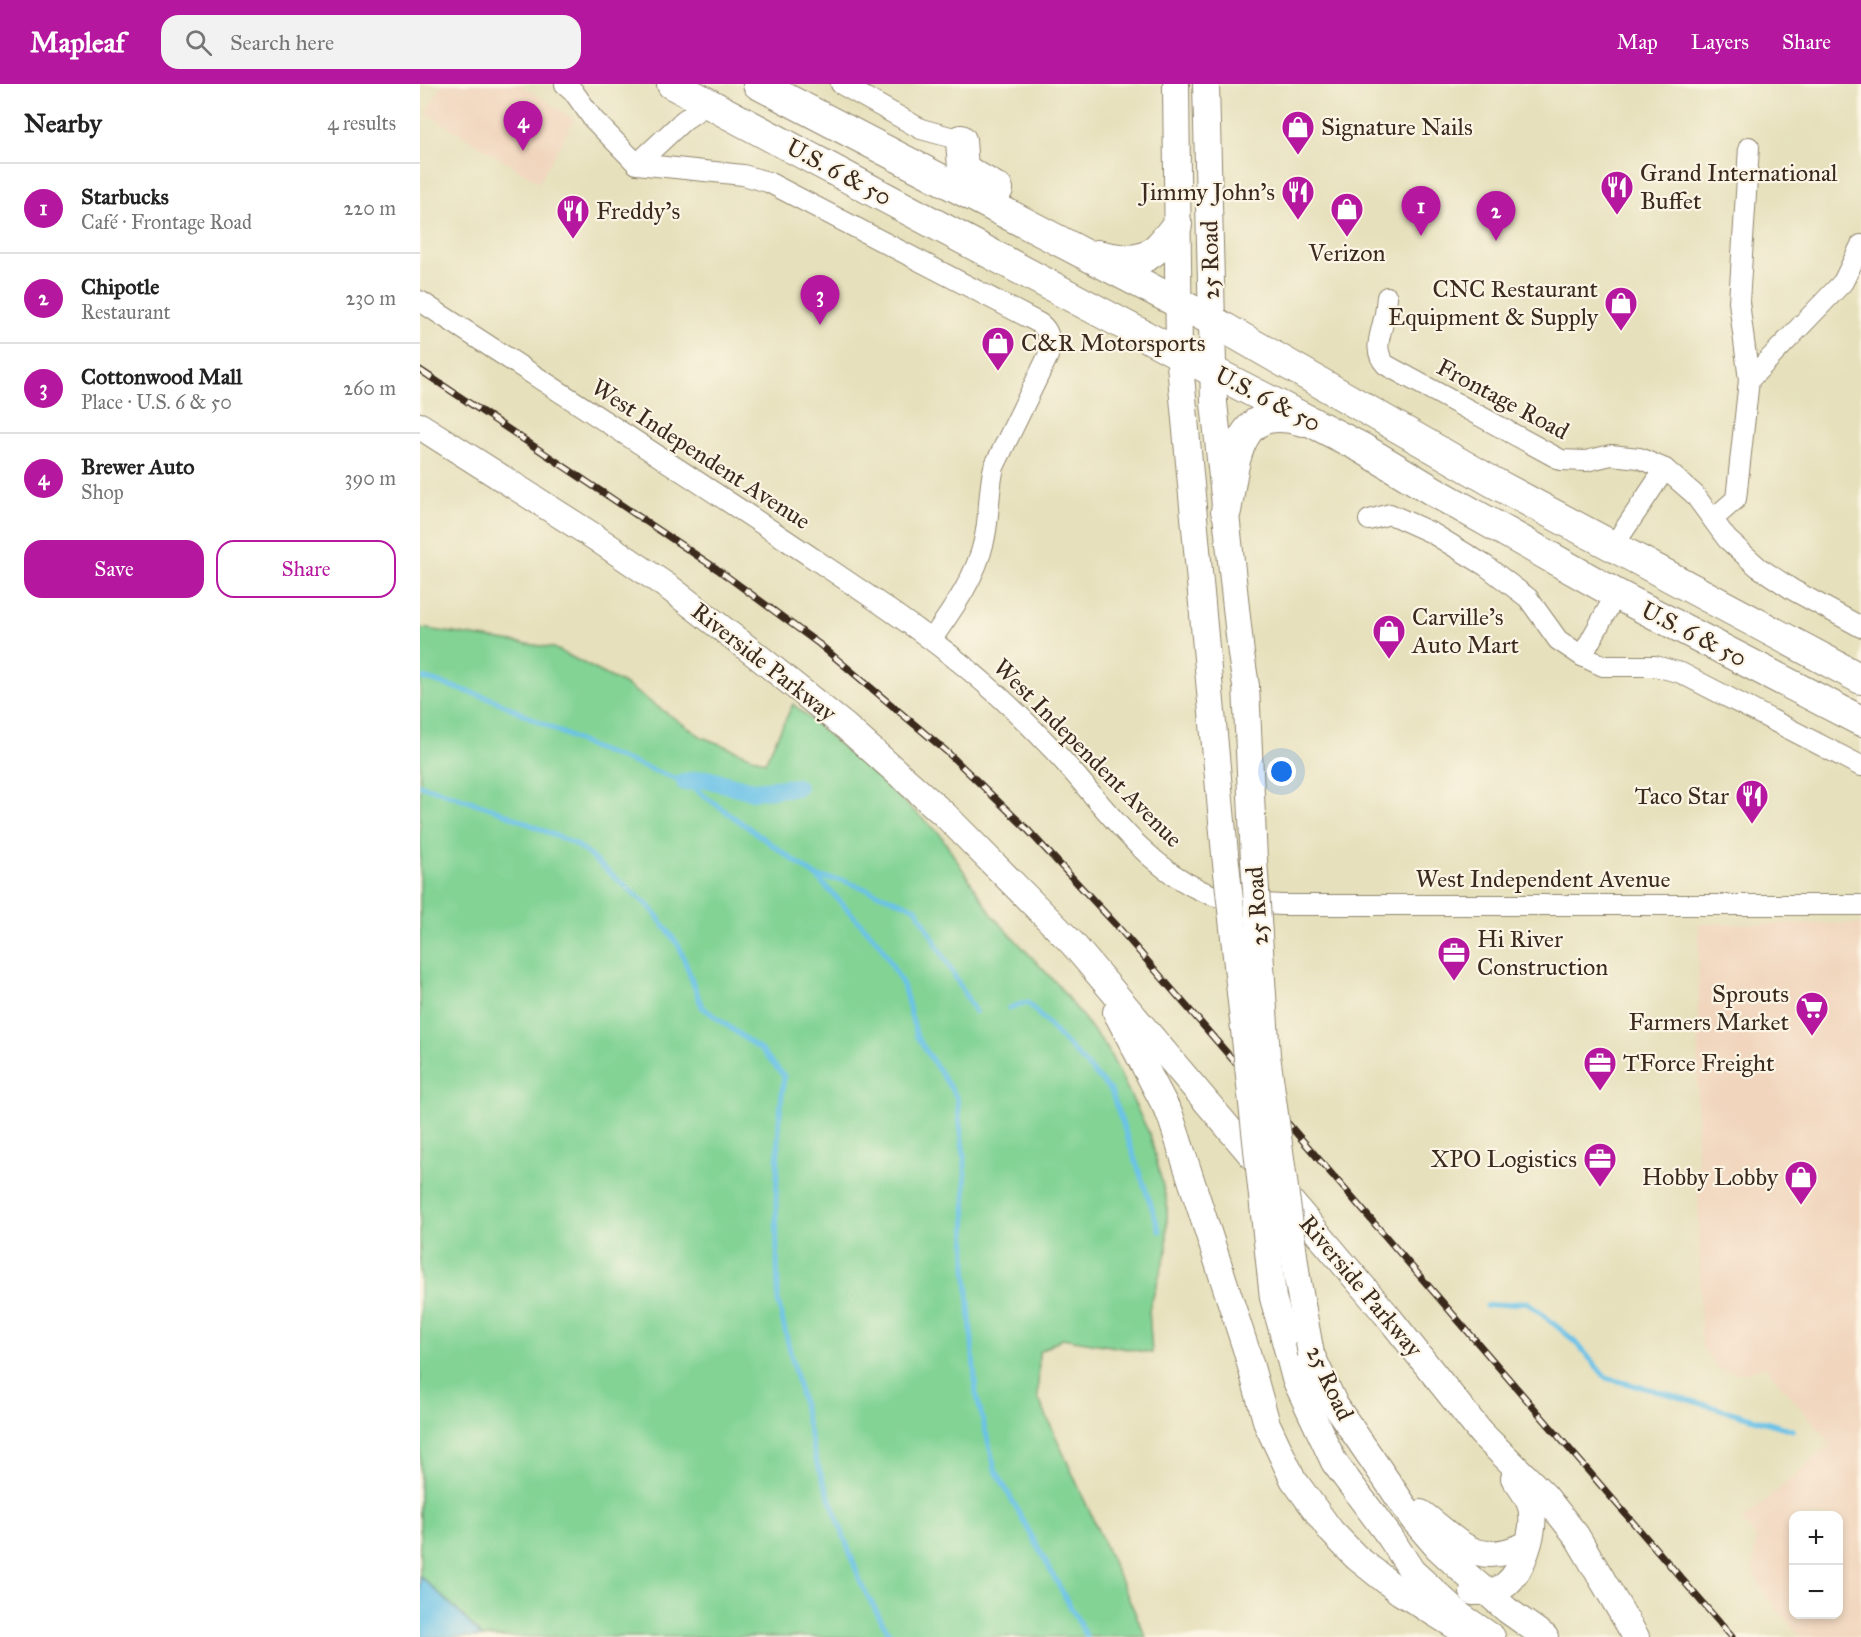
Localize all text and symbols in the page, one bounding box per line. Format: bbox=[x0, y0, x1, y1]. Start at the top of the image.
search box bbox=[161, 15, 581, 69]
text: Mapleaf bbox=[30, 25, 125, 60]
icon: search bbox=[182, 26, 215, 59]
text: Search here bbox=[230, 29, 334, 56]
text: Map bbox=[1617, 29, 1658, 55]
text: Layers bbox=[1691, 29, 1749, 55]
text: Share bbox=[1782, 29, 1831, 55]
pin: 4 bbox=[504, 101, 542, 151]
text: Nearby bbox=[24, 107, 102, 139]
shop icon: Signature Nails bbox=[1280, 109, 1316, 156]
text: 4 results bbox=[327, 111, 396, 135]
place label: Signature Nails bbox=[1321, 112, 1473, 142]
street label: U.S. 6 & 50 bbox=[781, 132, 897, 212]
place label: Grand International Buffet bbox=[1640, 158, 1838, 216]
restaurant icon: Grand International Buffet bbox=[1599, 169, 1635, 216]
restaurant icon: Jimmy John's bbox=[1280, 174, 1316, 221]
place label: Jimmy John's bbox=[1137, 177, 1275, 207]
text: Starbucks bbox=[81, 183, 169, 210]
pin: 1 bbox=[1402, 186, 1440, 236]
shop icon: Verizon bbox=[1329, 191, 1365, 238]
pin: 2 bbox=[1476, 192, 1516, 241]
restaurant icon: Freddy's bbox=[555, 193, 591, 240]
text: 1 bbox=[40, 196, 47, 220]
text: 220 m bbox=[344, 196, 396, 220]
place label: Freddy's bbox=[596, 196, 680, 226]
text: Café · Frontage Road bbox=[81, 210, 252, 234]
street label: 25 Road bbox=[1194, 220, 1226, 300]
place label: Verizon bbox=[1308, 238, 1385, 268]
text: Chipotle bbox=[81, 273, 159, 300]
place label: CNC Restaurant Equipment & Supply bbox=[1388, 274, 1599, 332]
pin: 3 bbox=[800, 276, 840, 325]
shop icon: CNC Restaurant Equipment & Supply bbox=[1603, 285, 1639, 332]
text: 2 bbox=[39, 286, 48, 310]
text: 230 m bbox=[345, 286, 396, 310]
text: Restaurant bbox=[81, 300, 171, 324]
shop icon: C&R Motorsports bbox=[980, 325, 1016, 372]
place label: C&R Motorsports bbox=[1021, 328, 1205, 358]
street label: Frontage Road bbox=[1432, 352, 1574, 446]
street label: U.S. 6 & 50 bbox=[1210, 360, 1326, 438]
text: Cottonwood Mall bbox=[81, 363, 242, 390]
street label: West Independent Avenue bbox=[586, 372, 816, 536]
text: 3 bbox=[40, 376, 48, 400]
text: 260 m bbox=[343, 376, 396, 400]
text: Place · U.S. 6 & 50 bbox=[81, 390, 232, 414]
text: Brewer Auto bbox=[81, 453, 194, 480]
text: 4 bbox=[38, 466, 49, 490]
text: 390 m bbox=[345, 466, 396, 490]
text: Shop bbox=[81, 480, 124, 504]
button: Save bbox=[24, 540, 204, 598]
button: Share bbox=[216, 540, 396, 598]
street label: U.S. 6 & 50 bbox=[1636, 595, 1752, 673]
street label: Riverside Parkway bbox=[685, 596, 843, 728]
place label: Carville's Auto Mart bbox=[1411, 602, 1520, 660]
shop icon: Carville's Auto Mart bbox=[1371, 613, 1407, 660]
street label: West Independent Avenue bbox=[987, 652, 1189, 854]
your location bbox=[1267, 757, 1296, 786]
restaurant icon: Taco Star bbox=[1734, 778, 1770, 825]
place label: Taco Star bbox=[1635, 781, 1729, 811]
street label: West Independent Avenue bbox=[1415, 864, 1671, 894]
street label: 25 Road bbox=[1239, 865, 1275, 947]
place label: Hi River Construction bbox=[1477, 924, 1608, 982]
office icon: Hi River Construction bbox=[1436, 935, 1472, 982]
place label: Sprouts Farmers Market bbox=[1629, 979, 1789, 1037]
supermarket icon: Sprouts Farmers Market bbox=[1794, 990, 1830, 1037]
office icon: TForce Freight bbox=[1582, 1045, 1618, 1092]
place label: TForce Freight bbox=[1623, 1048, 1775, 1078]
office icon: XPO Logistics bbox=[1582, 1141, 1618, 1188]
place label: XPO Logistics bbox=[1431, 1144, 1577, 1174]
shop icon: Hobby Lobby bbox=[1783, 1159, 1819, 1206]
place label: Hobby Lobby bbox=[1642, 1162, 1779, 1192]
street label: Riverside Parkway bbox=[1293, 1209, 1430, 1364]
street label: 25 Road bbox=[1300, 1341, 1360, 1425]
map controls bbox=[1789, 1511, 1843, 1619]
button: + bbox=[1789, 1511, 1843, 1565]
button: − bbox=[1789, 1565, 1843, 1619]

